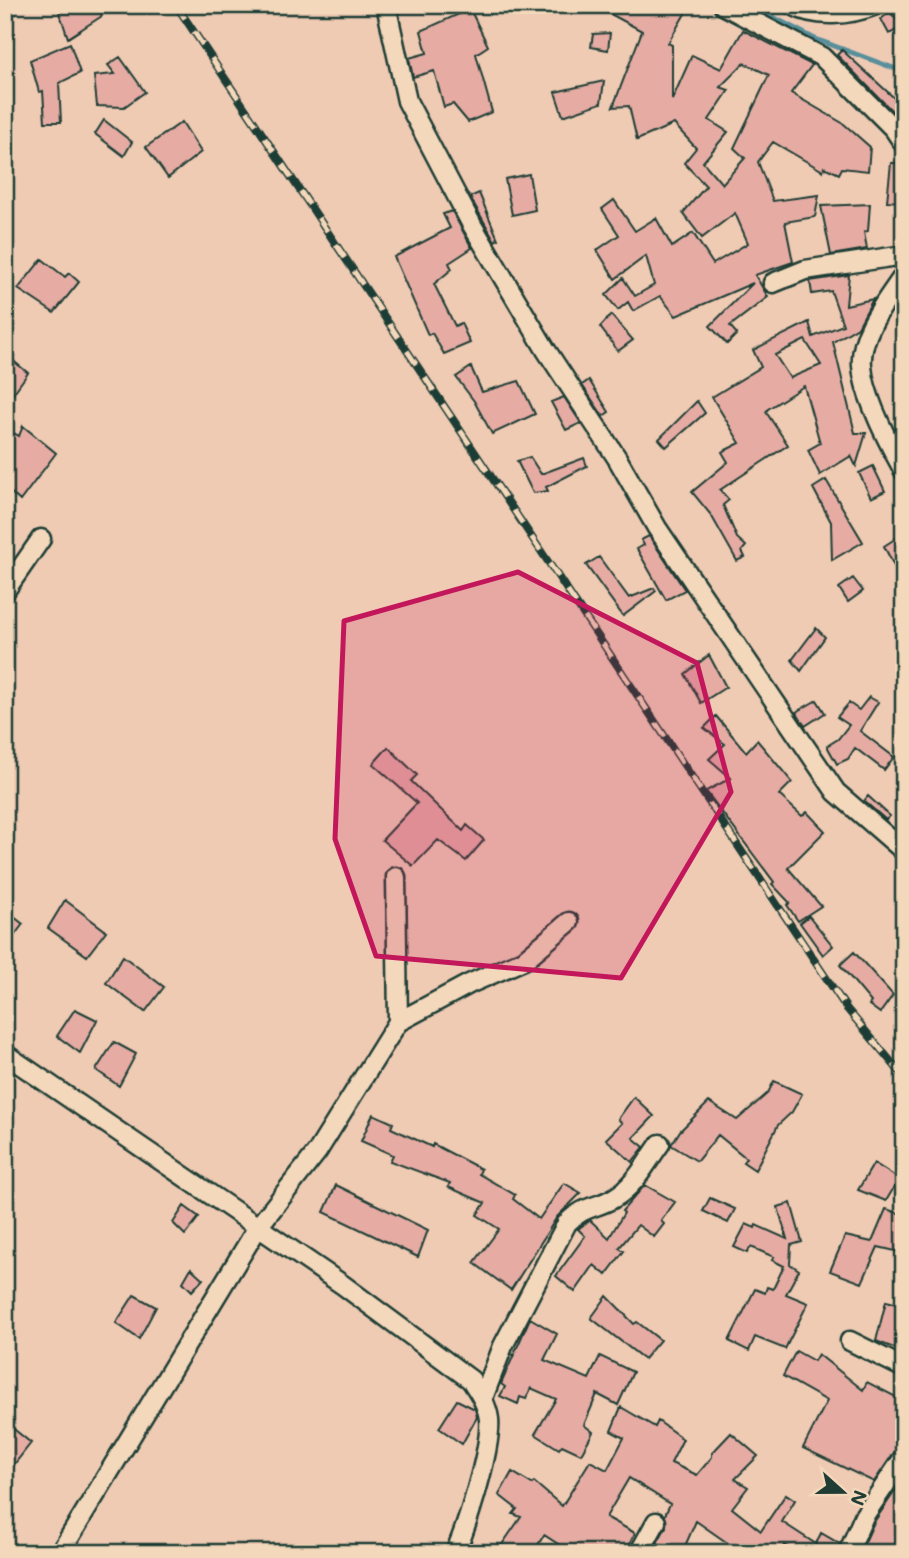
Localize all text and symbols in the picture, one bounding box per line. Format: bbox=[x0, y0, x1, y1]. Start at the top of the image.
north arrow bbox=[808, 1456, 878, 1526]
text: N bbox=[845, 1487, 874, 1509]

